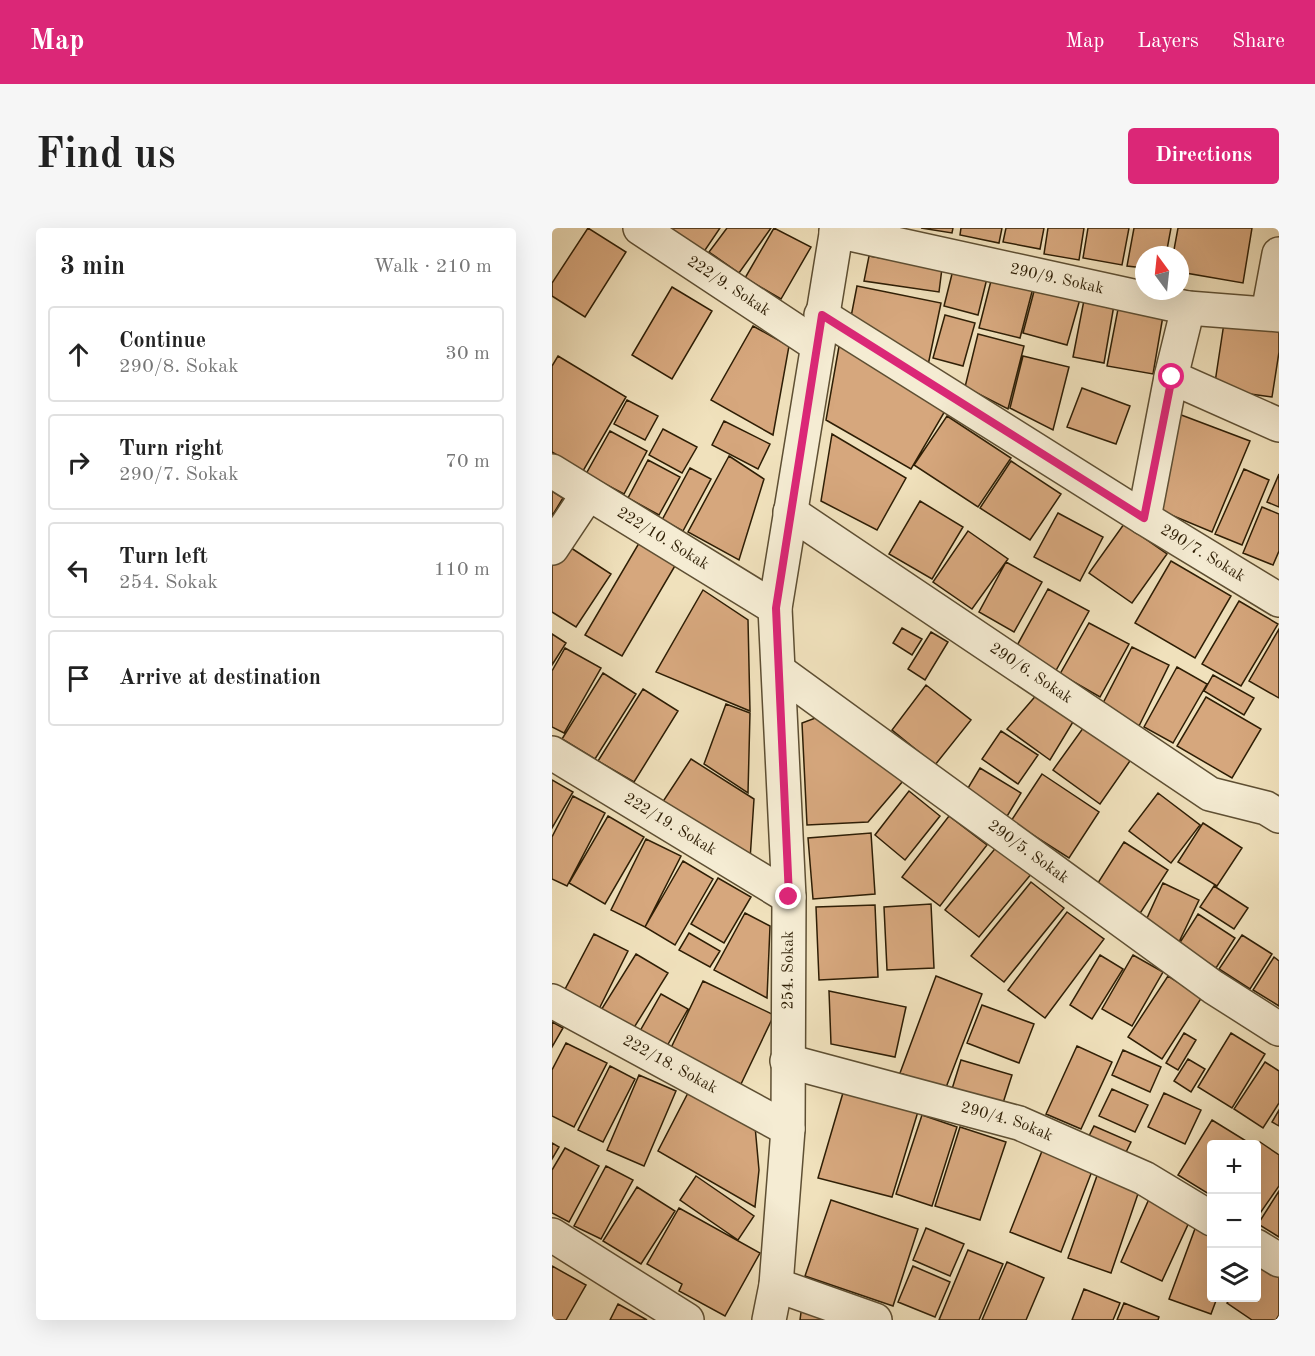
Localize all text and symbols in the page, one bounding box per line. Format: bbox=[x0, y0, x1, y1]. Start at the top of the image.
text: Map bbox=[30, 28, 84, 56]
text: Map bbox=[1065, 31, 1104, 52]
text: Layers bbox=[1137, 31, 1199, 52]
text: Share bbox=[1232, 31, 1285, 52]
button: Directions bbox=[1128, 128, 1279, 184]
text: Find us bbox=[36, 135, 175, 177]
north arrow bbox=[1135, 246, 1189, 300]
street label: 222/9. Sokak bbox=[684, 253, 773, 320]
text: 3 min bbox=[60, 254, 125, 280]
text: Walk · 210 m bbox=[373, 257, 492, 277]
street label: 290/9. Sokak bbox=[1008, 261, 1105, 297]
text: Continue bbox=[119, 330, 206, 352]
icon: ahead bbox=[62, 338, 95, 371]
text: 30 m bbox=[445, 344, 490, 364]
text: 290/8. Sokak bbox=[119, 357, 239, 377]
route start bbox=[1158, 363, 1184, 389]
text: Turn right bbox=[119, 438, 223, 460]
icon: right bbox=[62, 446, 95, 479]
text: 70 m bbox=[445, 452, 490, 472]
text: 290/7. Sokak bbox=[119, 465, 239, 485]
street label: 222/10. Sokak bbox=[614, 505, 712, 573]
street label: 290/7. Sokak bbox=[1157, 522, 1248, 585]
text: Turn left bbox=[119, 546, 208, 568]
icon: left bbox=[62, 554, 95, 587]
text: 110 m bbox=[434, 560, 490, 580]
text: 254. Sokak bbox=[119, 573, 218, 593]
street label: 290/6. Sokak bbox=[987, 640, 1075, 707]
icon: arrive bbox=[62, 662, 95, 695]
text: Arrive at destination bbox=[119, 667, 321, 689]
street label: 222/19. Sokak bbox=[621, 791, 719, 859]
street label: 290/5. Sokak bbox=[985, 818, 1071, 887]
route end bbox=[775, 883, 801, 909]
street label: 254. Sokak bbox=[781, 931, 797, 1010]
street label: 222/18. Sokak bbox=[620, 1033, 720, 1097]
street label: 290/4. Sokak bbox=[959, 1100, 1055, 1145]
map controls bbox=[1207, 1140, 1261, 1302]
button: + bbox=[1207, 1140, 1261, 1194]
button: − bbox=[1207, 1194, 1261, 1248]
button: layers bbox=[1207, 1248, 1261, 1302]

